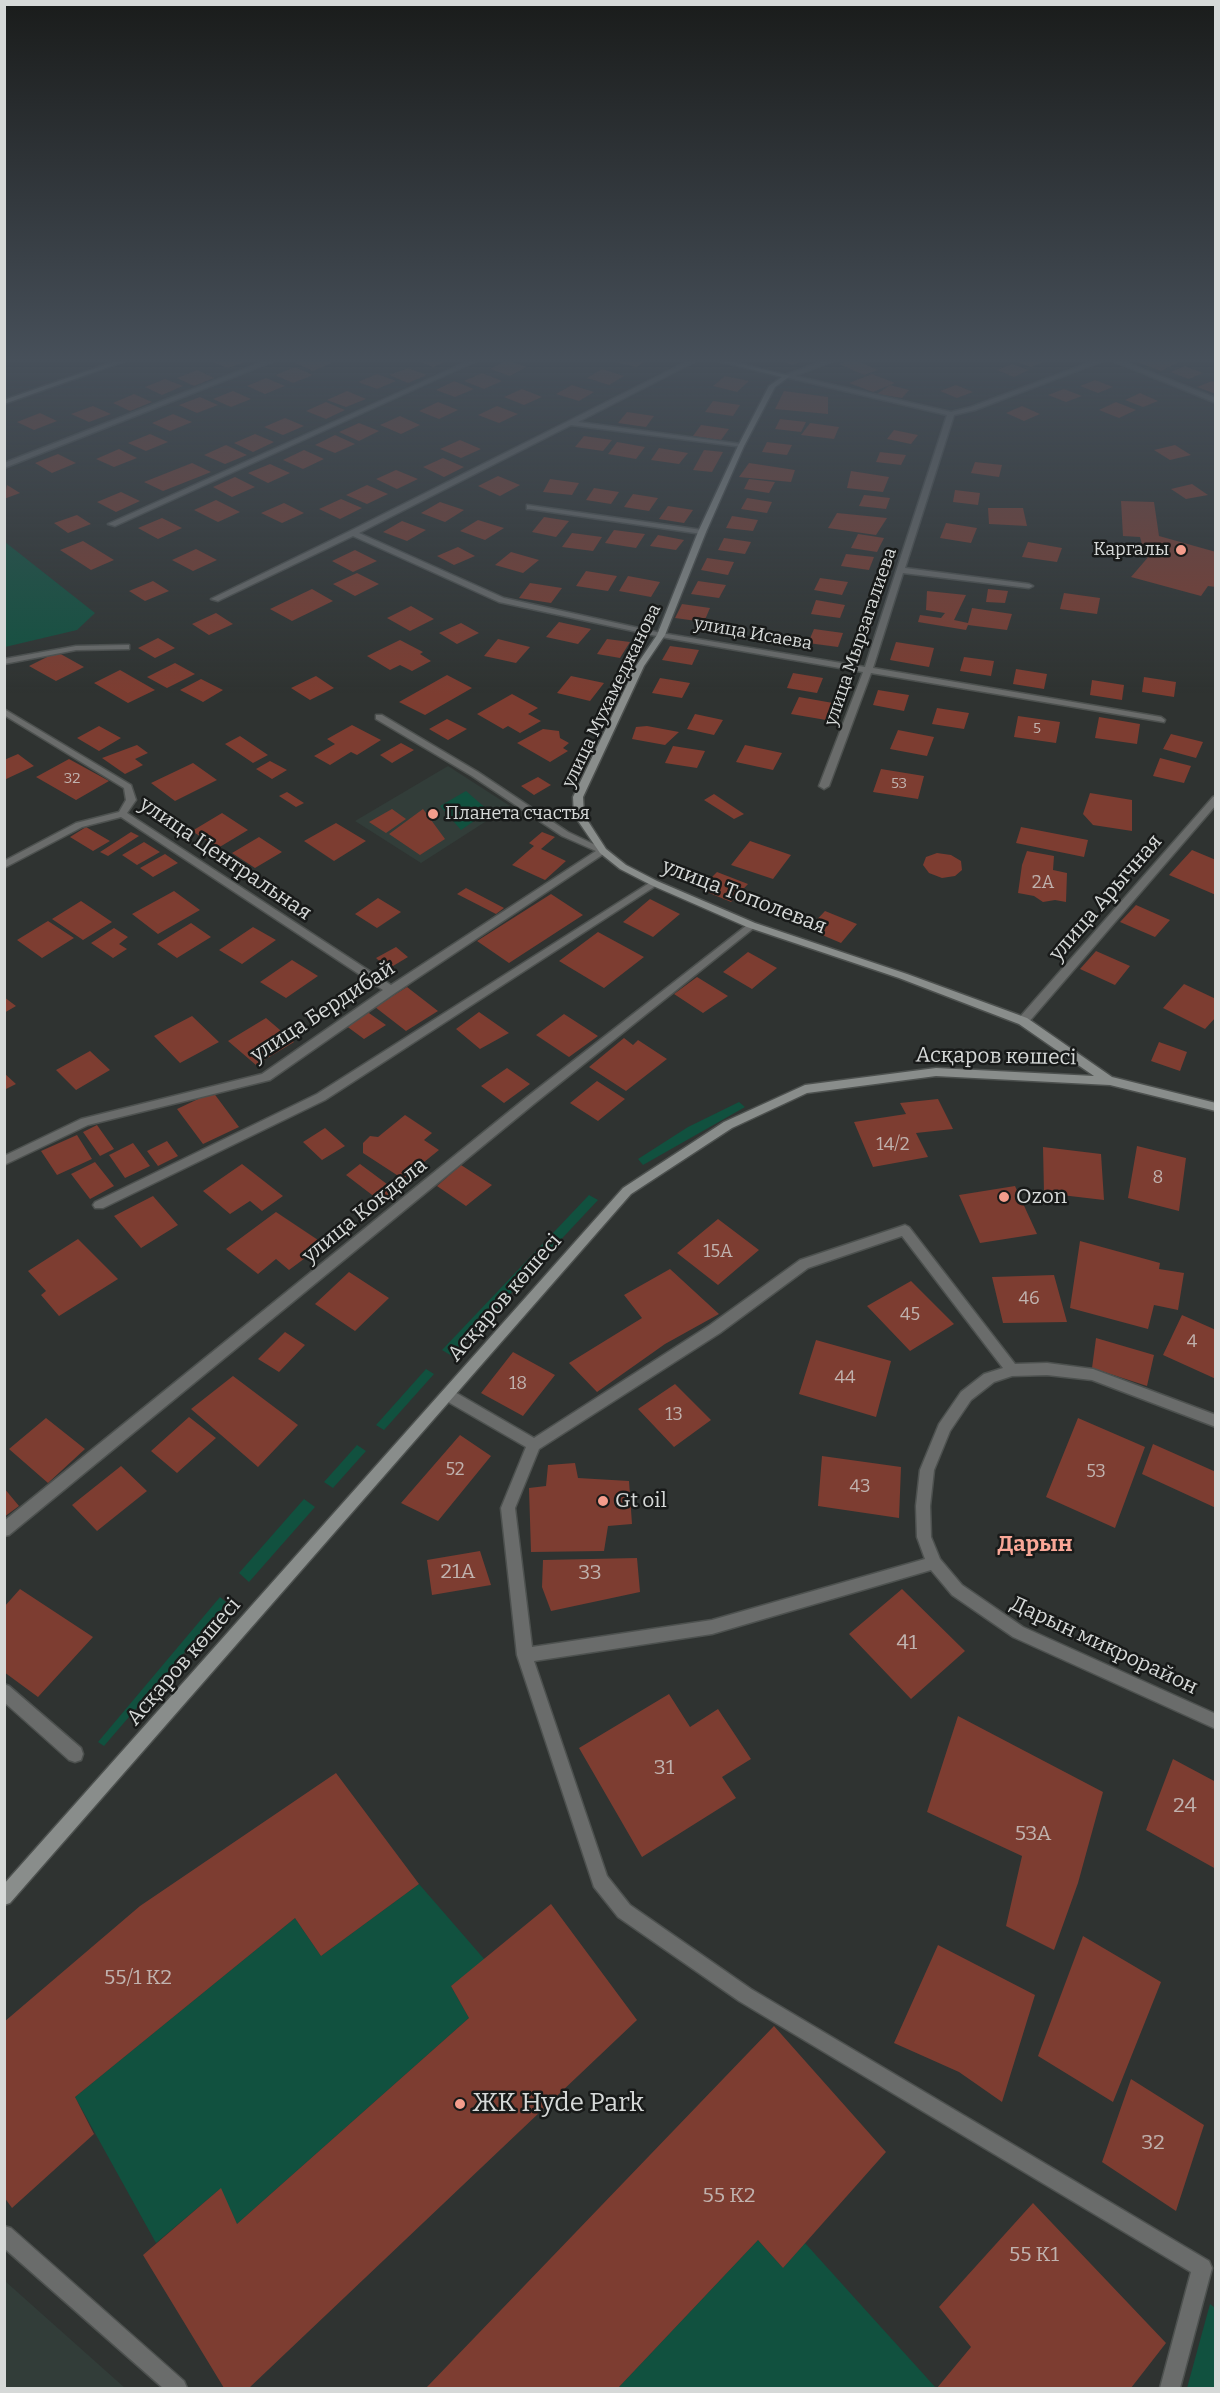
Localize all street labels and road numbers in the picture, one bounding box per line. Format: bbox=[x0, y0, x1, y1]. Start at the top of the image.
street label: улица Мырзагалиева bbox=[820, 545, 902, 729]
street label: улица Мухамеджанова bbox=[558, 601, 666, 791]
street label: улица Исаева bbox=[692, 613, 814, 655]
street label: улица Центральная bbox=[134, 792, 316, 926]
street label: улица Арычная bbox=[1044, 830, 1168, 966]
street label: улица Тополевая bbox=[658, 854, 830, 940]
street label: улица Бердибай bbox=[246, 956, 400, 1068]
street label: Асқаров көшесі bbox=[915, 1043, 1077, 1071]
street label: улица Кокдала bbox=[298, 1153, 432, 1269]
street label: Асқаров көшесі bbox=[443, 1229, 567, 1367]
street label: Дарын микрорайон bbox=[1006, 1592, 1202, 1700]
street label: Асқаров көшесі bbox=[122, 1593, 246, 1731]

